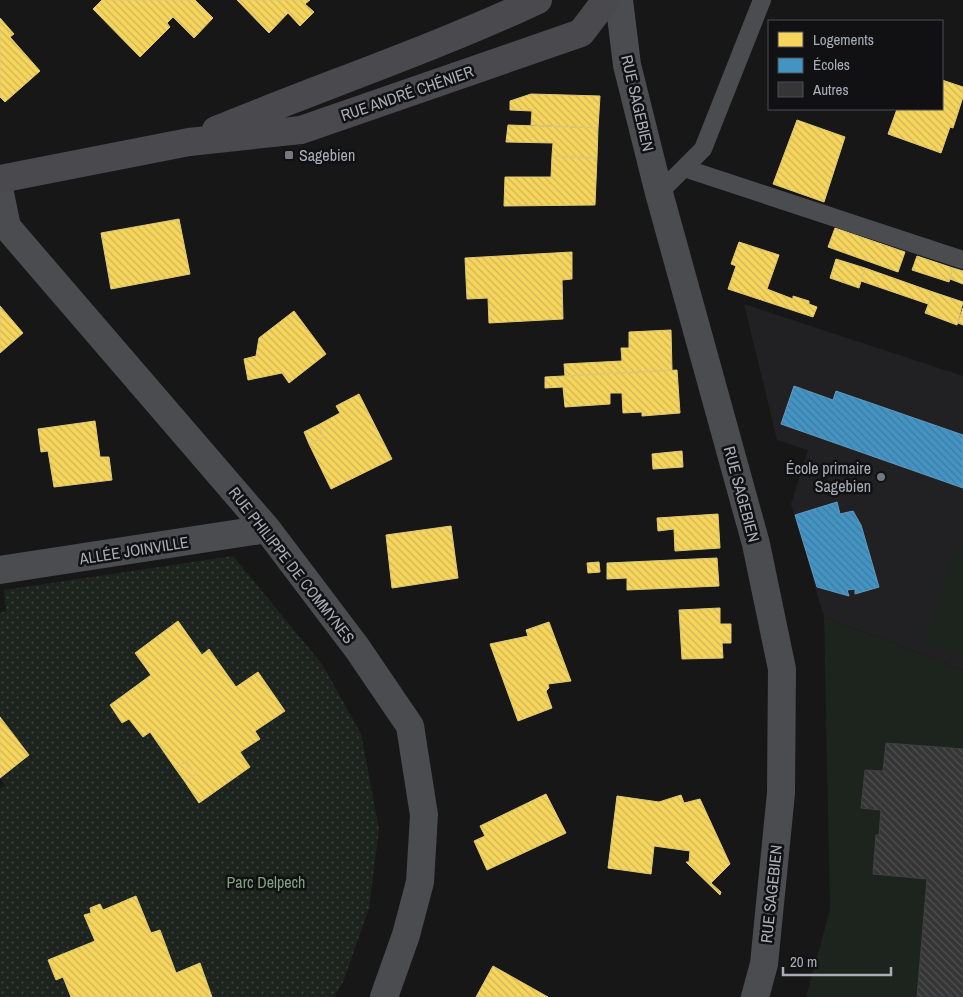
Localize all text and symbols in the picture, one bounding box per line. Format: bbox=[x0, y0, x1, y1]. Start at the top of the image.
legend bbox=[768, 20, 943, 110]
text: Logements bbox=[813, 29, 874, 50]
street label: RUE SAGEBIEN bbox=[616, 53, 660, 153]
text: Écoles bbox=[813, 54, 850, 75]
street label: RUE ANDRÉ CHÉNIER bbox=[338, 60, 477, 126]
text: Autres bbox=[812, 79, 849, 100]
place label: Sagebien bbox=[299, 144, 355, 166]
marker: Sagebien bbox=[283, 149, 295, 161]
street label: RUE SAGEBIEN bbox=[719, 444, 765, 544]
place label: École primaire Sagebien bbox=[786, 457, 871, 497]
marker: École primaire Sagebien bbox=[875, 471, 887, 483]
street label: RUE PHILIPPE DE COMMYNES bbox=[224, 482, 360, 648]
street label: ALLÉE JOINVILLE bbox=[77, 531, 190, 570]
street label: RUE SAGEBIEN bbox=[755, 844, 787, 944]
park label: Parc Delpech bbox=[227, 871, 305, 893]
scale bar bbox=[783, 944, 890, 976]
text: 20 m bbox=[790, 951, 817, 972]

